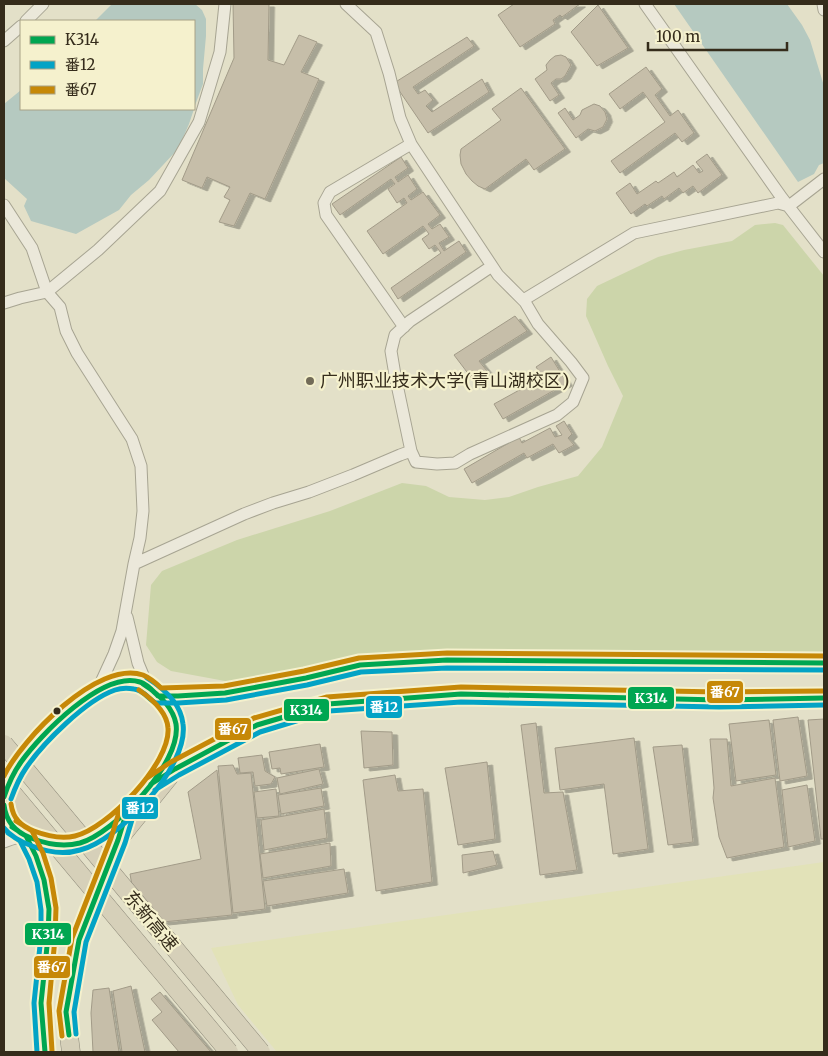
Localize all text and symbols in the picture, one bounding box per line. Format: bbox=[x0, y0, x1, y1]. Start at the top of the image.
legend bbox=[20, 20, 195, 110]
scale bar bbox=[648, 20, 787, 52]
text: 100 m bbox=[656, 27, 700, 46]
text: K314 bbox=[65, 30, 99, 49]
text: 番12 bbox=[65, 55, 96, 74]
text: 番67 bbox=[65, 80, 97, 99]
place label: 广州职业技术大学(青山湖校区) bbox=[320, 369, 569, 392]
marker: 广州职业技术大学(青山湖校区) bbox=[304, 375, 316, 387]
line badge: 番67 bbox=[706, 680, 744, 704]
text: 番67 bbox=[710, 683, 740, 701]
line badge: K314 bbox=[627, 686, 675, 710]
text: K314 bbox=[635, 689, 667, 707]
line badge: 番12 bbox=[365, 695, 403, 719]
line badge: K314 bbox=[283, 698, 330, 722]
text: 番12 bbox=[370, 698, 398, 716]
text: K314 bbox=[290, 701, 322, 719]
unlabelled marker bbox=[52, 706, 62, 716]
line badge: 番67 bbox=[214, 717, 252, 741]
text: 番67 bbox=[218, 720, 248, 738]
line badge: 番12 bbox=[121, 796, 159, 820]
text: 番12 bbox=[126, 799, 154, 817]
street label: 东新高速 bbox=[119, 886, 183, 956]
line badge: K314 bbox=[24, 922, 72, 946]
text: K314 bbox=[32, 925, 64, 943]
line badge: 番67 bbox=[33, 955, 71, 979]
text: 番67 bbox=[37, 958, 67, 976]

